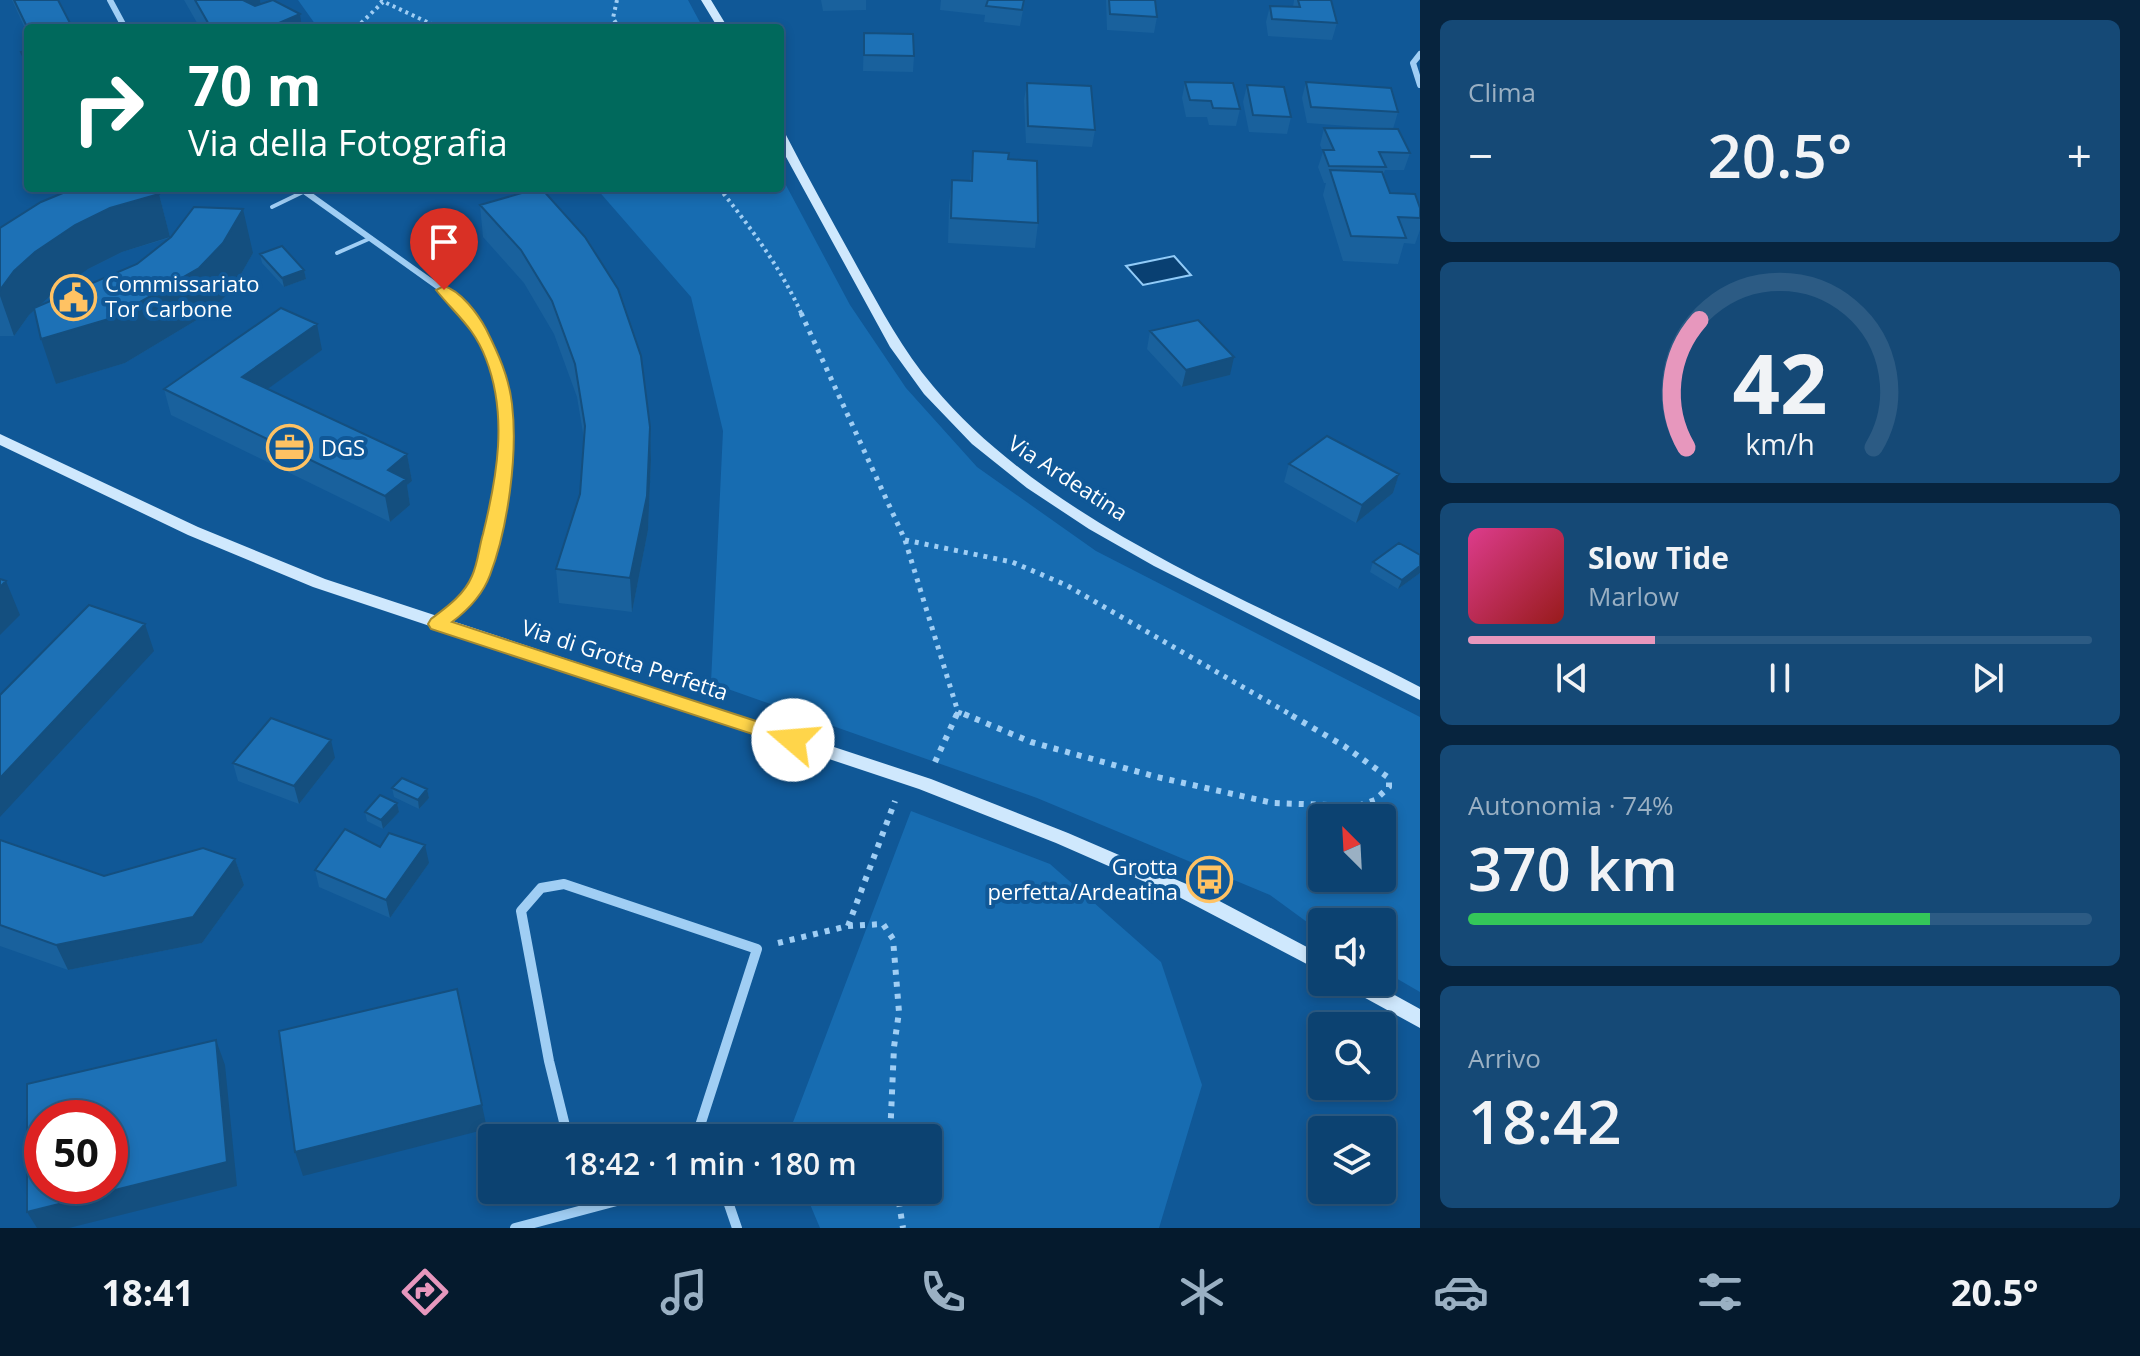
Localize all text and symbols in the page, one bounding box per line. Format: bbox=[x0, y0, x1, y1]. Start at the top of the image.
text: 70 m bbox=[188, 46, 322, 122]
icon: right bbox=[56, 56, 160, 160]
text: Clima bbox=[1468, 74, 1536, 110]
text: 20.5° bbox=[1707, 114, 1853, 196]
text: Via della Fotografia bbox=[188, 118, 508, 167]
text: − bbox=[1468, 125, 1493, 185]
text: + bbox=[2067, 125, 2092, 185]
pin bbox=[410, 208, 478, 290]
icon: arrive bbox=[422, 220, 466, 264]
place label: Commissariato Tor Carbone bbox=[105, 268, 259, 323]
public building icon: Commissariato Tor Carbone bbox=[50, 273, 98, 321]
text: 42 bbox=[1732, 325, 1828, 438]
office icon: DGS bbox=[266, 424, 314, 472]
text: km/h bbox=[1745, 425, 1815, 464]
street label: Via Ardeatina bbox=[1003, 427, 1134, 527]
place label: DGS bbox=[321, 432, 365, 462]
text: Slow Tide bbox=[1588, 537, 1729, 578]
text: Marlow bbox=[1588, 578, 1679, 614]
street label: Via di Grotta Perfetta bbox=[518, 611, 732, 707]
icon: previous bbox=[1550, 656, 1594, 700]
icon: pause bbox=[1758, 656, 1802, 700]
icon: next bbox=[1966, 656, 2010, 700]
position arrow bbox=[751, 698, 835, 782]
text: Autonomia · 74% bbox=[1468, 787, 1674, 823]
north arrow bbox=[1308, 804, 1396, 892]
map controls bbox=[1308, 804, 1396, 1204]
text: 370 km bbox=[1468, 827, 1678, 909]
place label: Grotta perfetta/Ardeatina bbox=[987, 851, 1178, 906]
bus stop icon: Grotta perfetta/Ardeatina bbox=[1185, 856, 1233, 904]
button: sound bbox=[1308, 908, 1396, 996]
button: search bbox=[1308, 1012, 1396, 1100]
text: Arrivo bbox=[1468, 1040, 1541, 1076]
text: 18:42 bbox=[1468, 1080, 1622, 1162]
speed limit sign: 50 bbox=[24, 1100, 128, 1204]
button: layers bbox=[1308, 1116, 1396, 1204]
text: 18:42 · 1 min · 180 m bbox=[563, 1143, 857, 1184]
icon: directions bbox=[397, 1264, 453, 1320]
icon: music bbox=[656, 1264, 712, 1320]
icon: phone bbox=[915, 1264, 971, 1320]
icon: climate bbox=[1174, 1264, 1230, 1320]
icon: car bbox=[1433, 1264, 1489, 1320]
icon: filters bbox=[1692, 1264, 1748, 1320]
text: 18:41 bbox=[101, 1268, 194, 1317]
text: 20.5° bbox=[1951, 1268, 2038, 1317]

